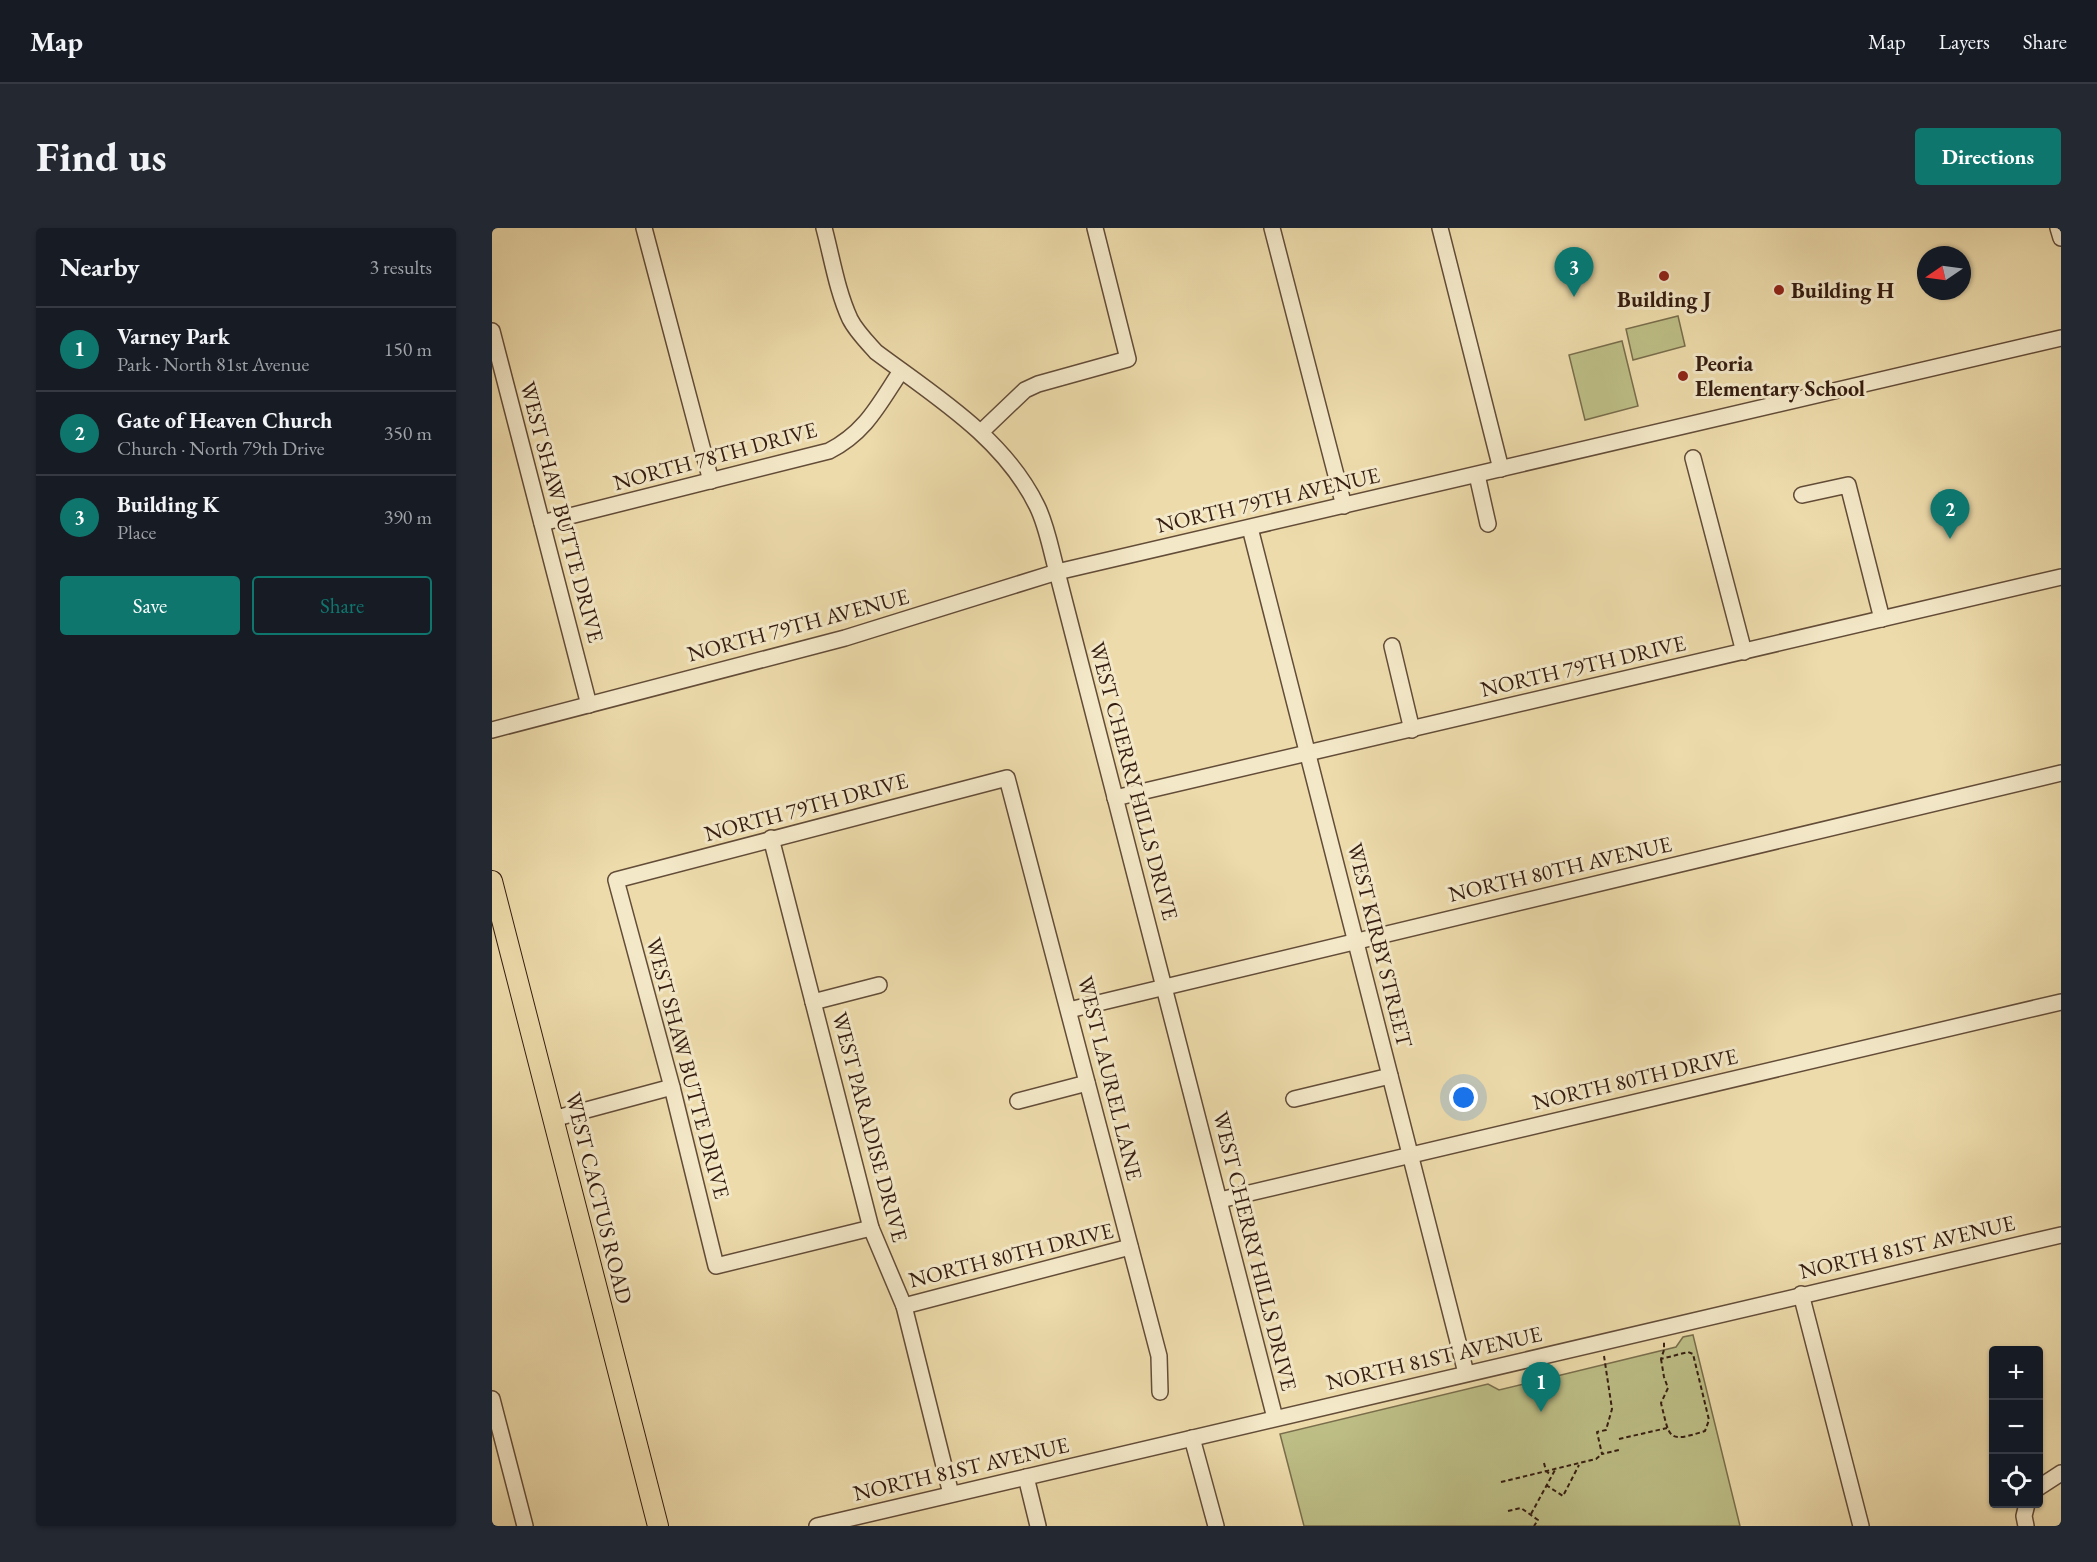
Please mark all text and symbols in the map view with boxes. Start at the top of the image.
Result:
text: Map [30,23,83,59]
text: Map [1868,28,1906,55]
text: Layers [1939,28,1990,55]
text: Share [2023,28,2067,55]
button: Directions [1915,128,2061,185]
text: Find us [36,129,167,184]
north arrow [1917,246,1971,300]
pin: 3 [1554,248,1594,297]
text: Nearby [60,250,140,284]
text: 3 results [369,254,432,280]
marker: Building J [1657,269,1671,283]
place label: Building H [1791,276,1895,305]
marker: Building H [1772,283,1786,297]
place label: Building J [1617,285,1711,314]
text: Varney Park [117,322,230,351]
text: 1 [74,336,85,362]
text: 150 m [384,336,432,362]
place label: Peoria Elementary School [1695,349,1865,403]
text: Park · North 81st Avenue [117,351,309,377]
marker: Peoria Elementary School [1676,369,1690,383]
street label: WEST SHAW BUTTE DRIVE [513,378,611,646]
text: Gate of Heaven Church [117,406,332,435]
street label: NORTH 78TH DRIVE [610,415,820,497]
text: 2 [74,420,85,446]
text: 350 m [384,420,432,446]
text: Church · North 79th Drive [117,435,325,461]
street label: NORTH 79TH AVENUE [1154,460,1382,540]
text: Building K [117,490,219,519]
pin: 2 [1930,490,1970,539]
text: 3 [74,504,85,530]
text: 390 m [384,504,432,530]
text: Place [117,519,156,545]
button: Save [60,576,240,635]
button: Share [252,576,432,635]
street label: NORTH 79TH AVENUE [684,581,912,669]
street label: NORTH 79TH DRIVE [1478,628,1688,704]
street label: WEST CHERRY HILLS DRIVE [1083,639,1185,923]
street label: NORTH 79TH DRIVE [701,766,911,848]
street label: NORTH 80TH AVENUE [1446,829,1674,909]
street label: WEST KIRBY STREET [1341,840,1420,1051]
street label: WEST SHAW BUTTE DRIVE [639,934,737,1202]
street label: WEST LAUREL LANE [1071,973,1149,1183]
street label: WEST PARADISE DRIVE [825,1009,915,1245]
street label: NORTH 80TH DRIVE [1530,1041,1740,1117]
your location [1449,1083,1478,1112]
street label: WEST CACTUS ROAD [559,1089,639,1307]
street label: WEST CHERRY HILLS DRIVE [1206,1108,1304,1394]
street label: NORTH 81ST AVENUE [1796,1208,2018,1286]
street label: NORTH 80TH DRIVE [906,1216,1116,1294]
street label: NORTH 81ST AVENUE [1324,1320,1544,1396]
map controls [1989,1346,2043,1508]
button: + [1989,1346,2043,1400]
pin: 1 [1522,1362,1560,1412]
button: − [1989,1400,2043,1454]
street label: NORTH 81ST AVENUE [850,1430,1072,1508]
button: locate [1989,1454,2043,1508]

